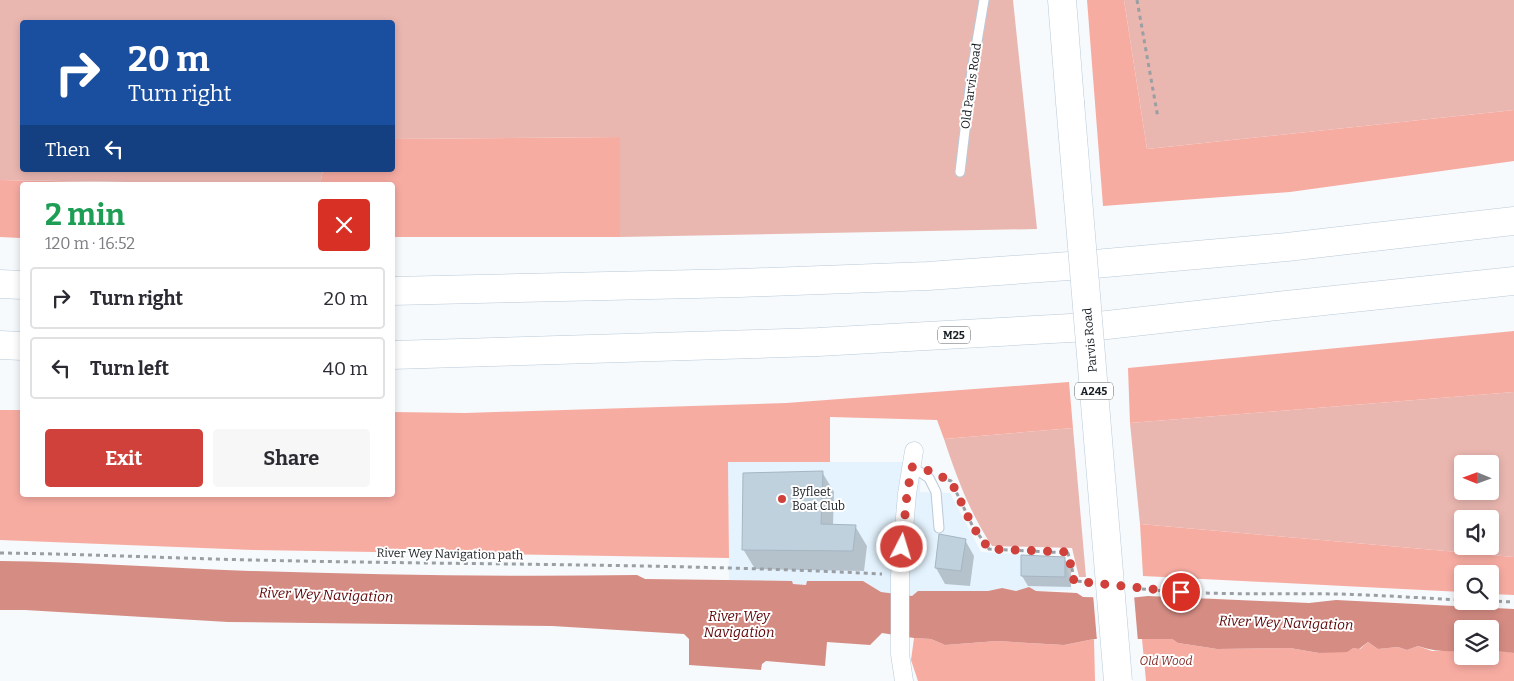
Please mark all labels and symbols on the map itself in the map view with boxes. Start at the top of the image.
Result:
street label: Old Parvis Road [958,42,984,130]
street label: Parvis Road [1080,307,1100,373]
road number: M25 [938,326,970,344]
road number: A245 [1075,382,1113,400]
north arrow [1454,455,1499,500]
place label: Byfleet Boat Club [792,485,845,513]
marker: Byfleet Boat Club [776,493,788,505]
position arrow [875,520,927,572]
street label: River Wey Navigation path [377,546,524,562]
pin [1160,571,1202,613]
water label: River Wey Navigation [258,584,394,606]
water label: River Wey Navigation [704,608,774,641]
water label: River Wey Navigation [1218,612,1354,634]
park label: Old Wood [1139,654,1193,668]

